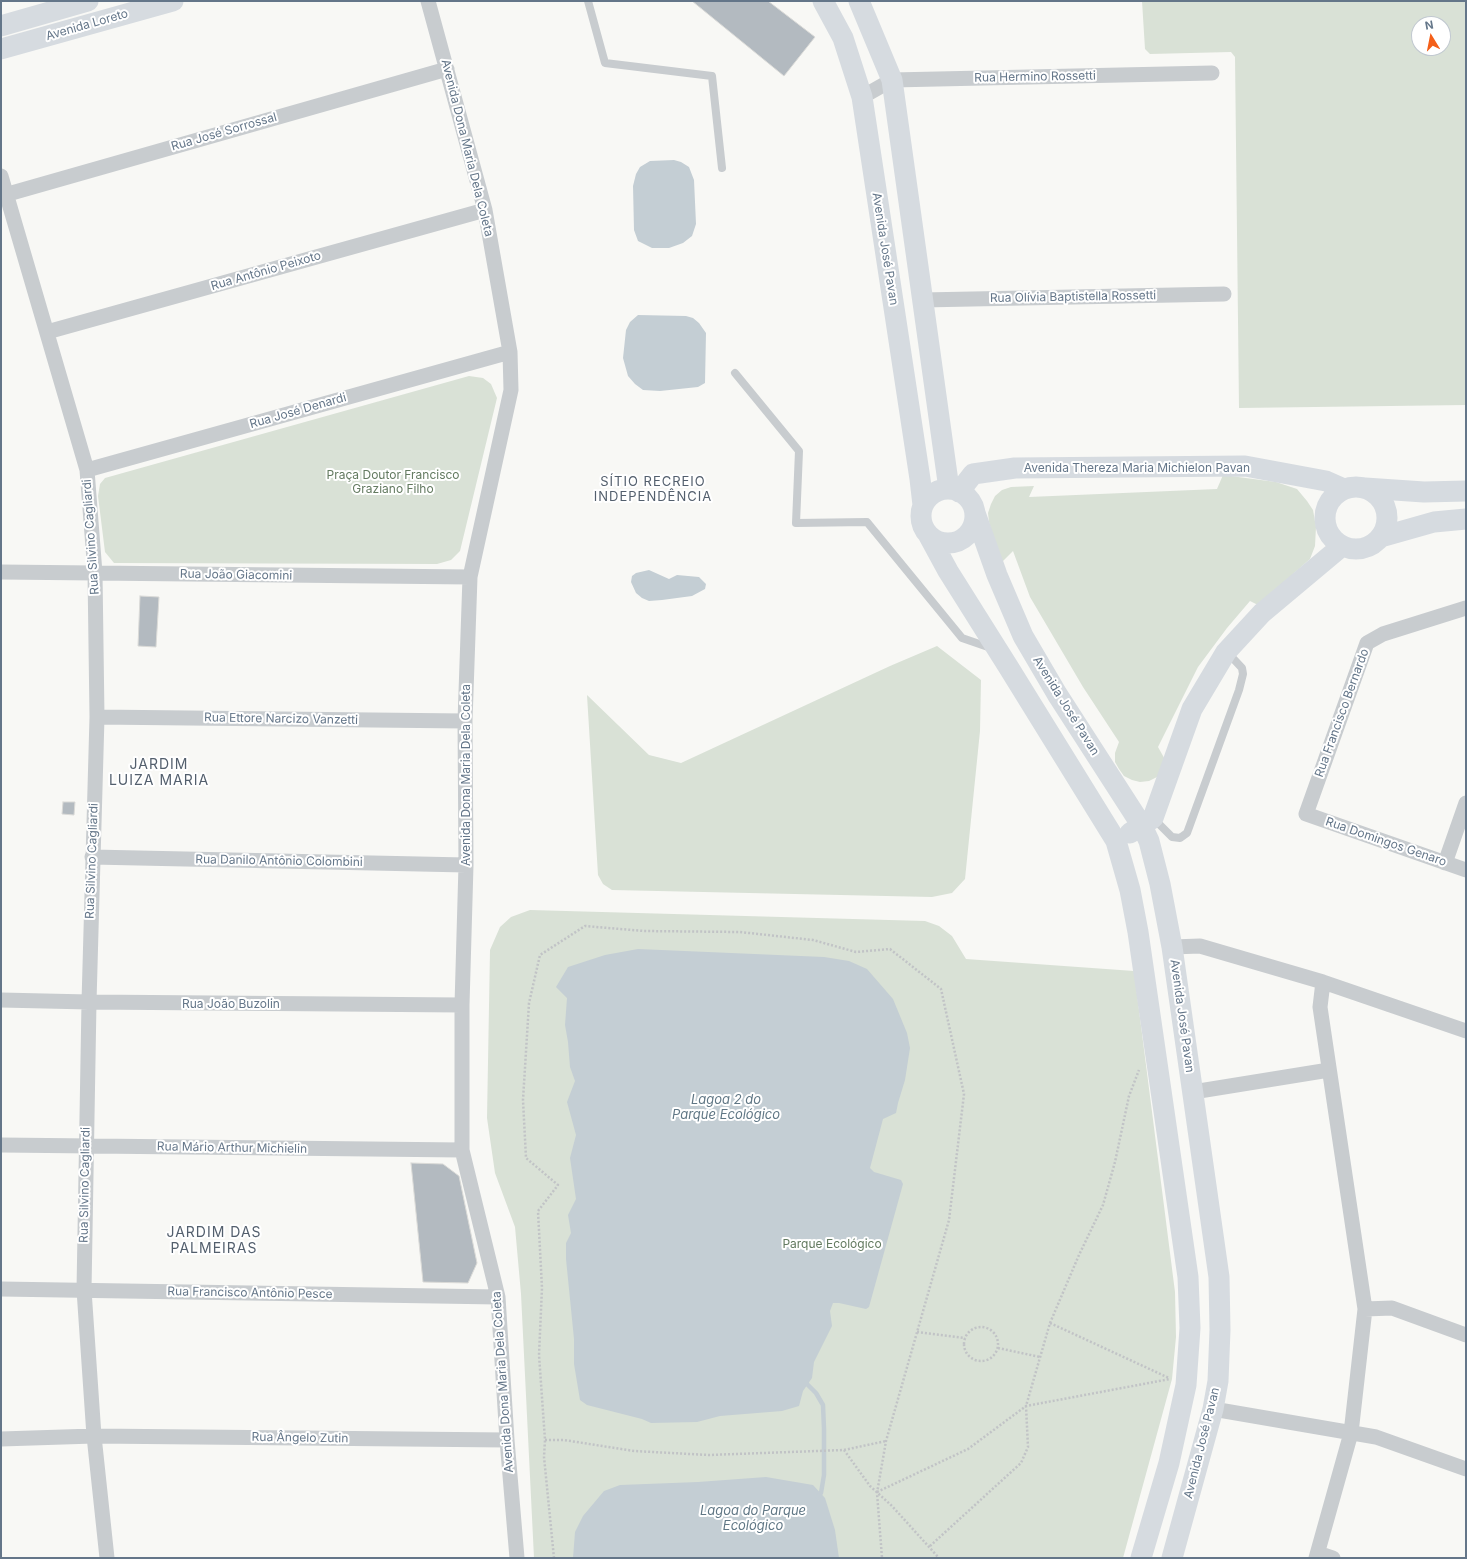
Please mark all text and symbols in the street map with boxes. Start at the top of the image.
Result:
street label: Avenida Loreto [44,6,130,44]
north arrow [1411,16,1451,56]
text: N [1424,18,1434,33]
street label: Avenida Dona Maria Dela Coleta [438,58,496,238]
street label: Rua Hermino Rossetti [974,69,1096,85]
street label: Rua José Sorrossal [170,110,278,154]
street label: Avenida José Pavan [869,192,901,306]
street label: Rua Antônio Peixoto [209,248,323,294]
street label: Rua Olívia Baptistella Rossetti [990,288,1156,306]
street label: Rua José Denardi [248,390,348,432]
street label: Avenida Thereza Maria Michielon Pavan [1024,461,1250,475]
park label: Praça Doutor Francisco Graziano Filho [326,468,460,496]
district label: SÍTIO RECREIO INDEPENDÊNCIA [594,474,712,505]
street label: Rua Silvino Cagliardi [80,479,102,595]
street label: Rua João Giacomini [180,567,292,583]
street label: Rua Francisco Bernardo [1312,647,1372,779]
street label: Avenida José Pavan [1030,654,1102,758]
street label: Avenida Dona Maria Dela Coleta [459,684,473,866]
street label: Rua Ettore Narcizo Vanzetti [204,710,358,728]
district label: JARDIM LUIZA MARIA [109,757,209,790]
street label: Rua Silvino Cagliardi [83,803,101,919]
street label: Rua Domingos Genaro [1324,815,1448,869]
street label: Rua Danilo Antônio Colombini [195,852,363,870]
street label: Avenida José Pavan [1167,959,1197,1073]
street label: Rua João Buzolin [182,997,280,1011]
water label: Lagoa 2 do Parque Ecológico [672,1092,780,1123]
street label: Rua Silvino Cagliardi [77,1127,93,1243]
street label: Rua Mário Arthur Michielin [157,1139,307,1157]
district label: JARDIM DAS PALMEIRAS [166,1225,262,1258]
park label: Parque Ecológico [782,1237,882,1251]
street label: Rua Francisco Antônio Pesce [167,1284,333,1302]
street label: Avenida Dona Maria Dela Coleta [489,1291,517,1473]
street label: Avenida José Pavan [1181,1386,1223,1500]
street label: Rua Ângelo Zutin [252,1430,348,1446]
water label: Lagoa do Parque Ecológico [700,1503,806,1534]

